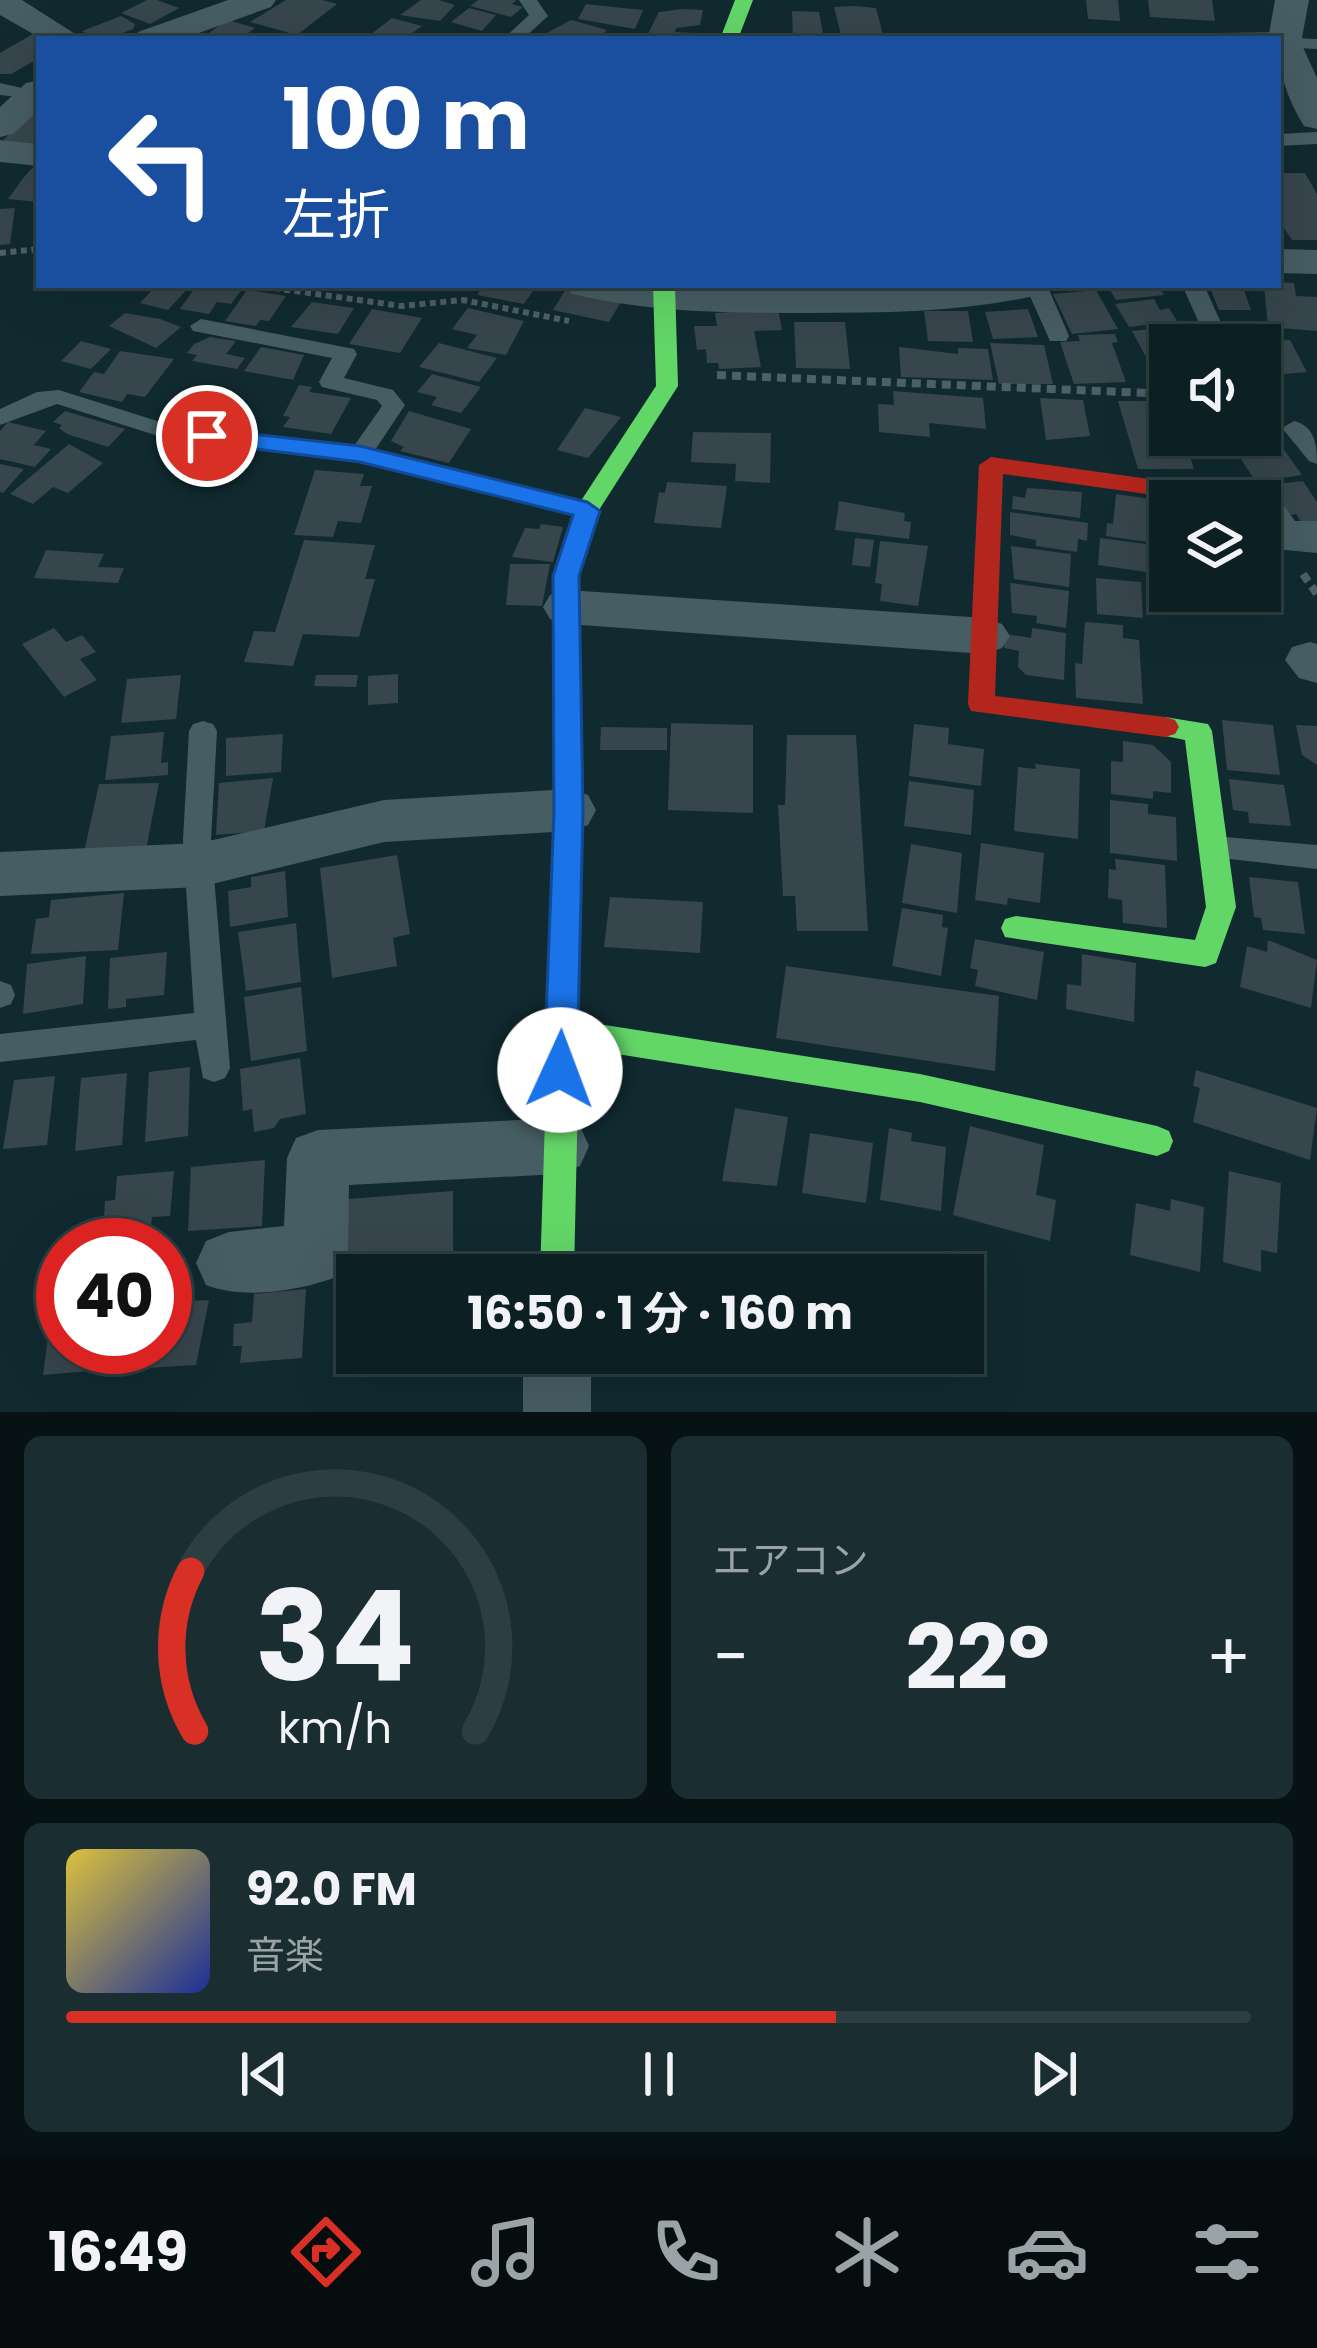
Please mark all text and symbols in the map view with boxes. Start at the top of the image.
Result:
text: 100 m [282,61,530,178]
icon: left [84,84,240,240]
text: 左折 [282,177,390,253]
map controls [1149,324,1281,612]
button: sound [1149,324,1281,456]
pin [156,385,258,487]
icon: arrive [174,403,240,469]
button: layers [1149,480,1281,612]
position arrow [497,1007,623,1133]
speed limit sign: 40 [36,1218,192,1374]
text: 16:50 · 1 分 · 160 m [467,1282,853,1345]
text: エアコン [713,1533,869,1588]
text: 34 [255,1549,415,1724]
text: 22° [905,1594,1050,1721]
text: − [713,1611,749,1703]
text: + [1206,1611,1251,1703]
text: km/h [278,1697,392,1757]
text: 92.0 FM [246,1858,417,1921]
text: 音楽 [246,1928,324,1983]
icon: previous [231,2041,297,2107]
icon: pause [626,2041,692,2107]
icon: next [1021,2041,1087,2107]
icon: directions [284,2210,368,2294]
icon: music [464,2210,548,2294]
icon: phone [644,2210,728,2294]
icon: climate [825,2210,909,2294]
icon: car [1005,2210,1089,2294]
icon: filters [1185,2210,1269,2294]
text: 16:49 [48,2214,188,2290]

